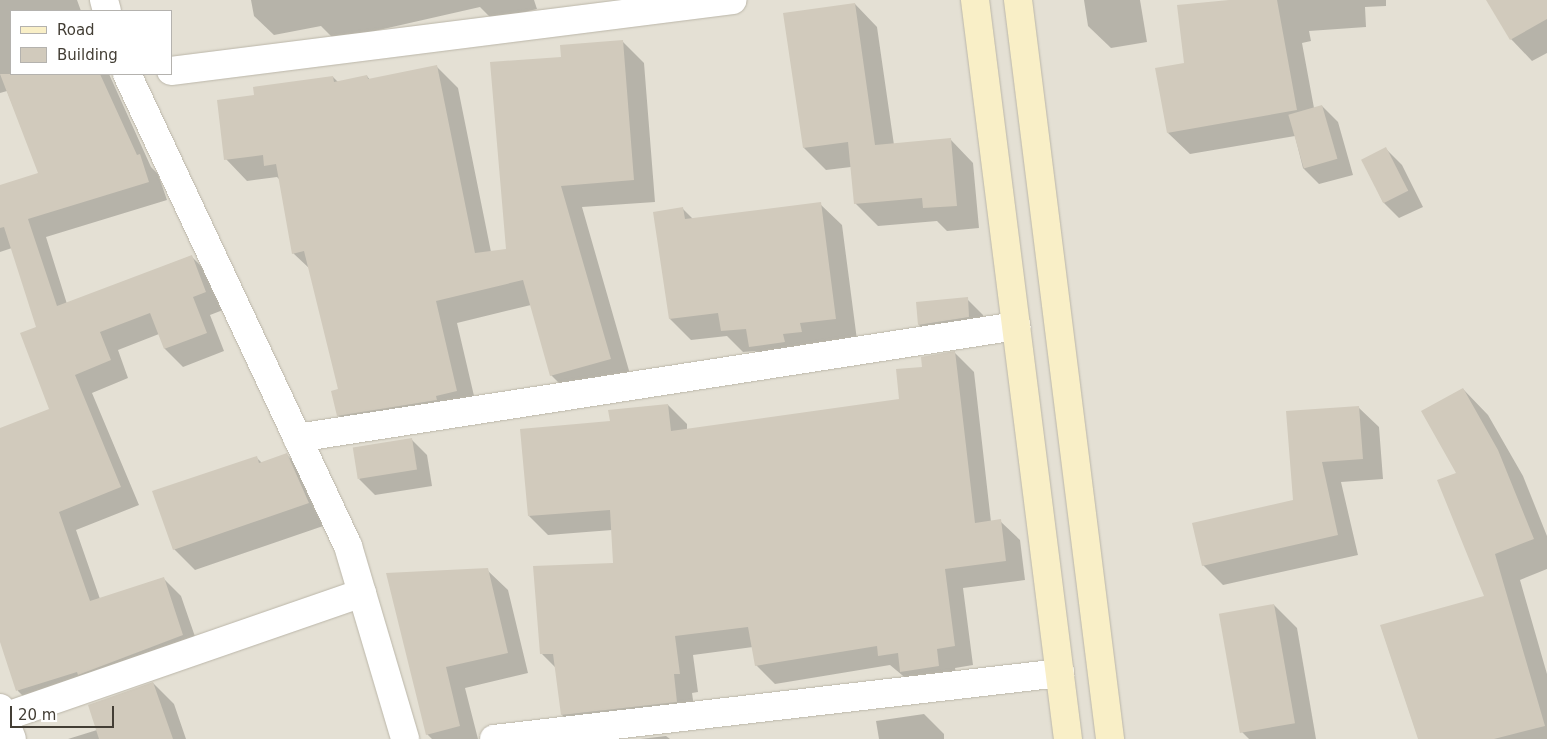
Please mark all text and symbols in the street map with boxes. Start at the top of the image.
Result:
legend [10,10,172,75]
text: Road [57,21,95,39]
text: Building [57,46,118,64]
scale bar [12,696,116,728]
text: 20 m [18,706,56,724]

